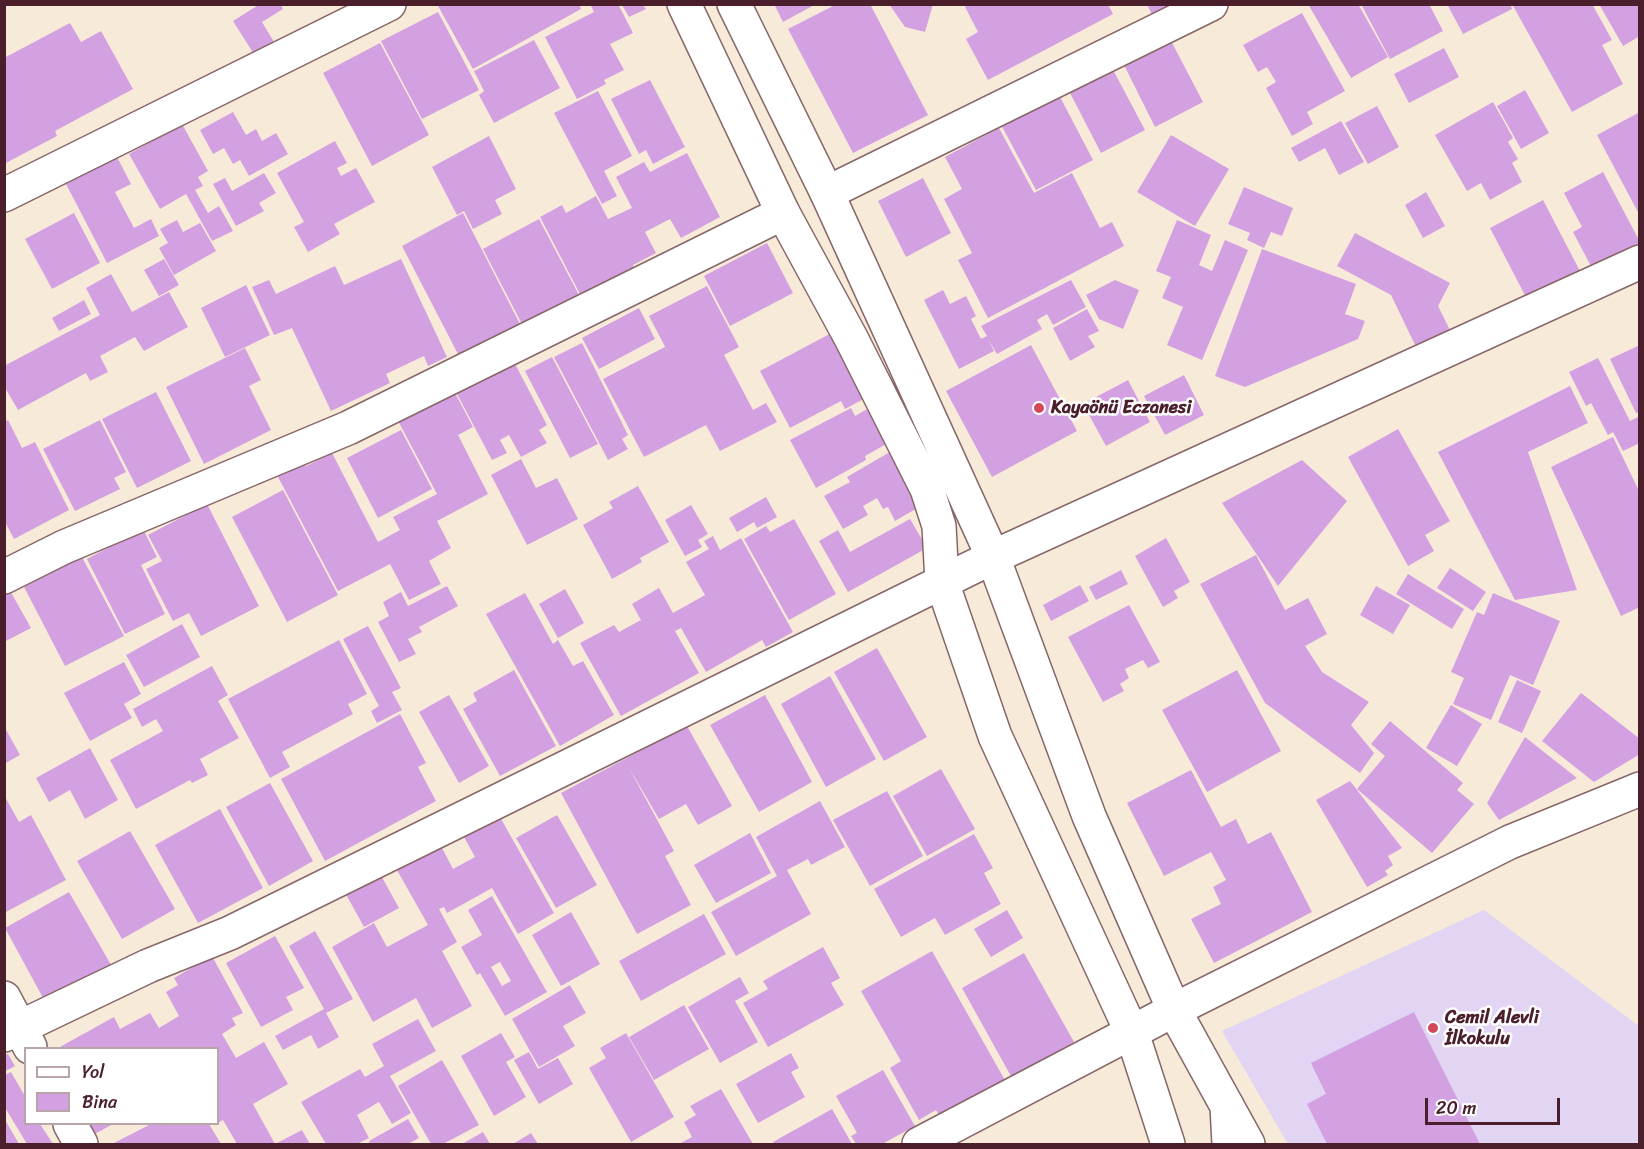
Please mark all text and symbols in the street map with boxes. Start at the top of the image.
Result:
place label: Kayaönü Eczanesi [1051,397,1191,419]
marker: Kayaönü Eczanesi [1032,401,1046,415]
place label: Cemil Alevli İlkokulu [1445,1007,1539,1050]
marker: Cemil Alevli İlkokulu [1426,1021,1440,1035]
legend [24,1047,219,1125]
text: Yol [82,1056,104,1088]
text: Bina [82,1086,117,1118]
scale bar [1428,1086,1563,1124]
text: 20 m [1436,1092,1476,1124]

